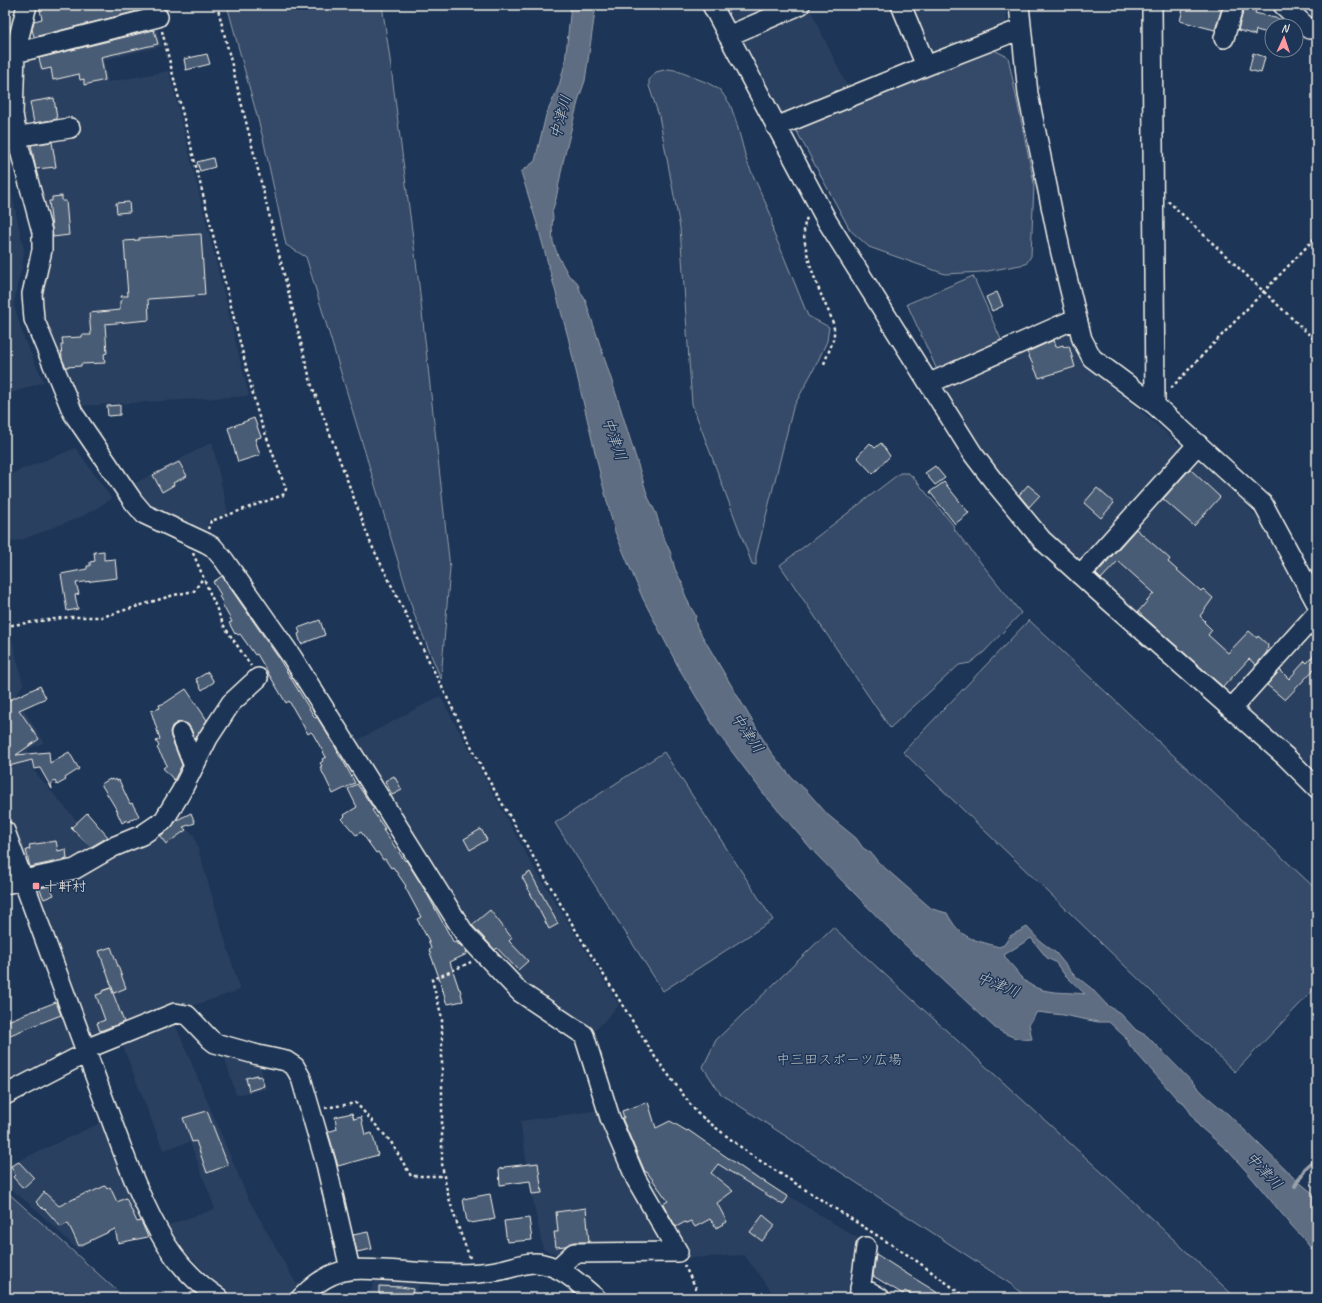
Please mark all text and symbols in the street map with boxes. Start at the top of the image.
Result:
north arrow [1264,18,1304,58]
text: N [1281,21,1290,35]
water label: 中津川 [546,93,576,141]
water label: 中津川 [598,415,630,463]
water label: 中津川 [727,709,767,757]
place label: 十軒村 [44,878,86,895]
marker: 十軒村 [31,881,41,891]
water label: 中津川 [974,968,1022,1002]
park label: 中三田スポーツ広場 [776,1051,902,1068]
water label: 中津川 [1242,1148,1286,1194]

